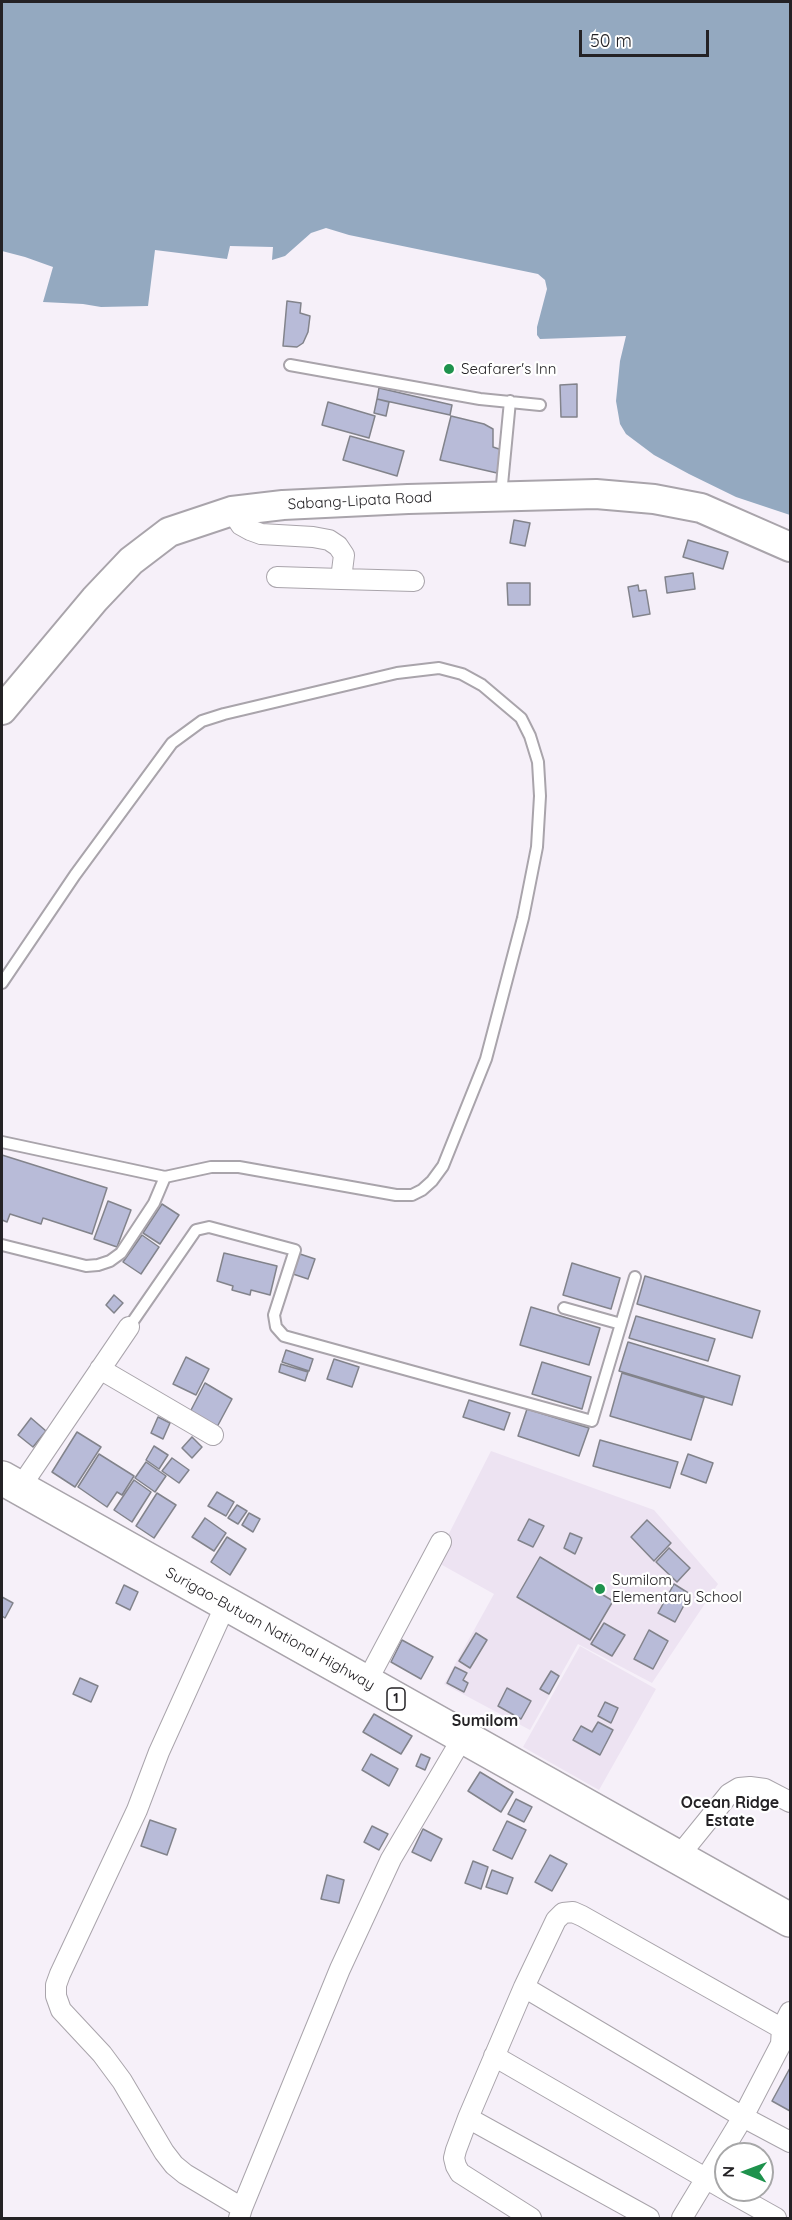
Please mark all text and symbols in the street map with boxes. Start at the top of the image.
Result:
scale bar [582,18,712,56]
text: 50 m [590,29,632,52]
place label: Seafarer's Inn [461,360,556,378]
marker: Seafarer's Inn [442,362,456,376]
street label: Sabang-Lipata Road [287,488,433,514]
street label: Surigao-Butuan National Highway [162,1564,378,1694]
place label: Sumilom Elementary School [612,1571,742,1606]
marker: Sumilom Elementary School [593,1582,607,1596]
road number: 1 [387,1688,405,1710]
district label: Sumilom [452,1711,518,1731]
district label: Ocean Ridge Estate [681,1793,779,1831]
north arrow [714,2142,774,2202]
text: N [718,2166,738,2178]

